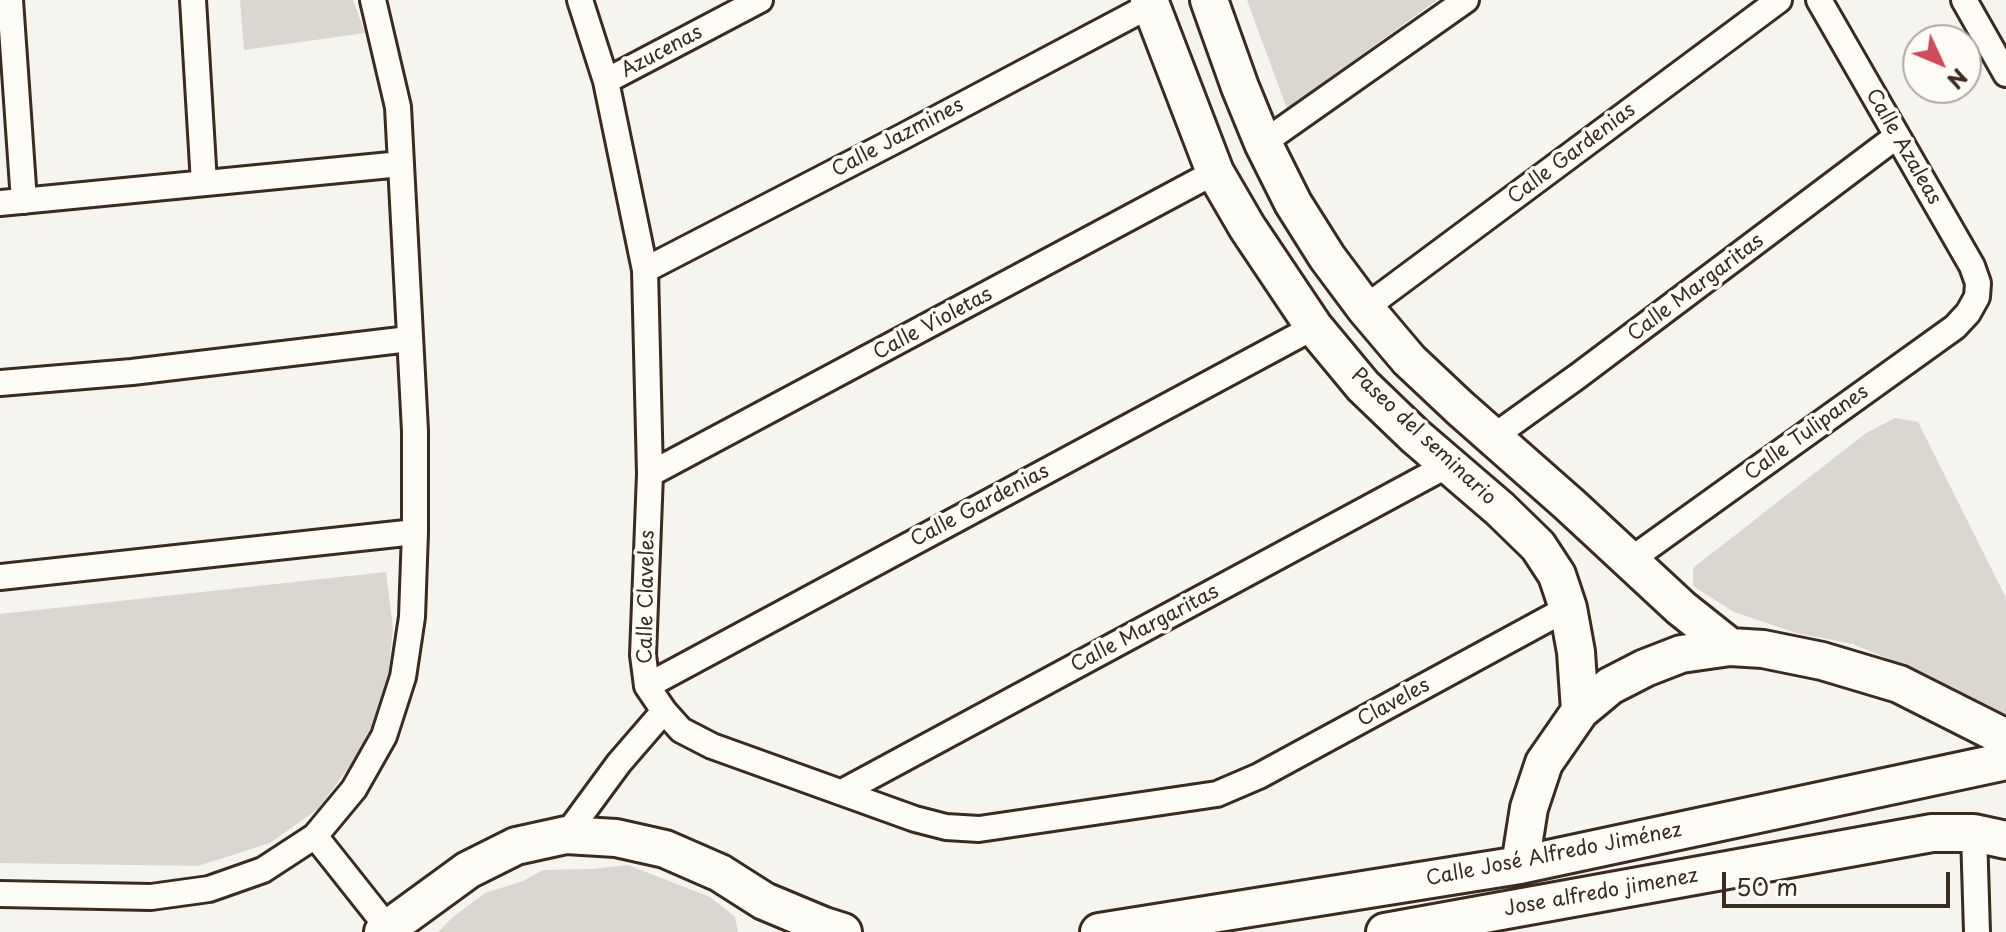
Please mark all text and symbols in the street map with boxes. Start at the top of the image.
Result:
street label: Azucenas [617,21,707,83]
north arrow [1902,24,1982,104]
text: N [1940,62,1976,97]
street label: Calle Azaleas [1860,85,1946,209]
street label: Calle Jazmines [828,93,968,183]
street label: Calle Gardenias [1504,98,1640,210]
street label: Calle Margaritas [1623,229,1769,347]
street label: Calle Violetas [869,283,997,365]
street label: Paseo del seminario [1345,364,1501,510]
street label: Calle Tulipanes [1741,380,1873,486]
street label: Calle Gardenias [907,459,1053,553]
street label: Calle Claveles [634,530,660,664]
street label: Calle Margaritas [1067,580,1223,678]
street label: Claveles [1354,673,1434,733]
street label: Calle José Alfredo Jiménez [1424,818,1684,892]
scale bar [1726,856,1954,906]
street label: Jose alfredo jimenez [1502,864,1700,922]
text: 50 m [1736,868,1798,904]

